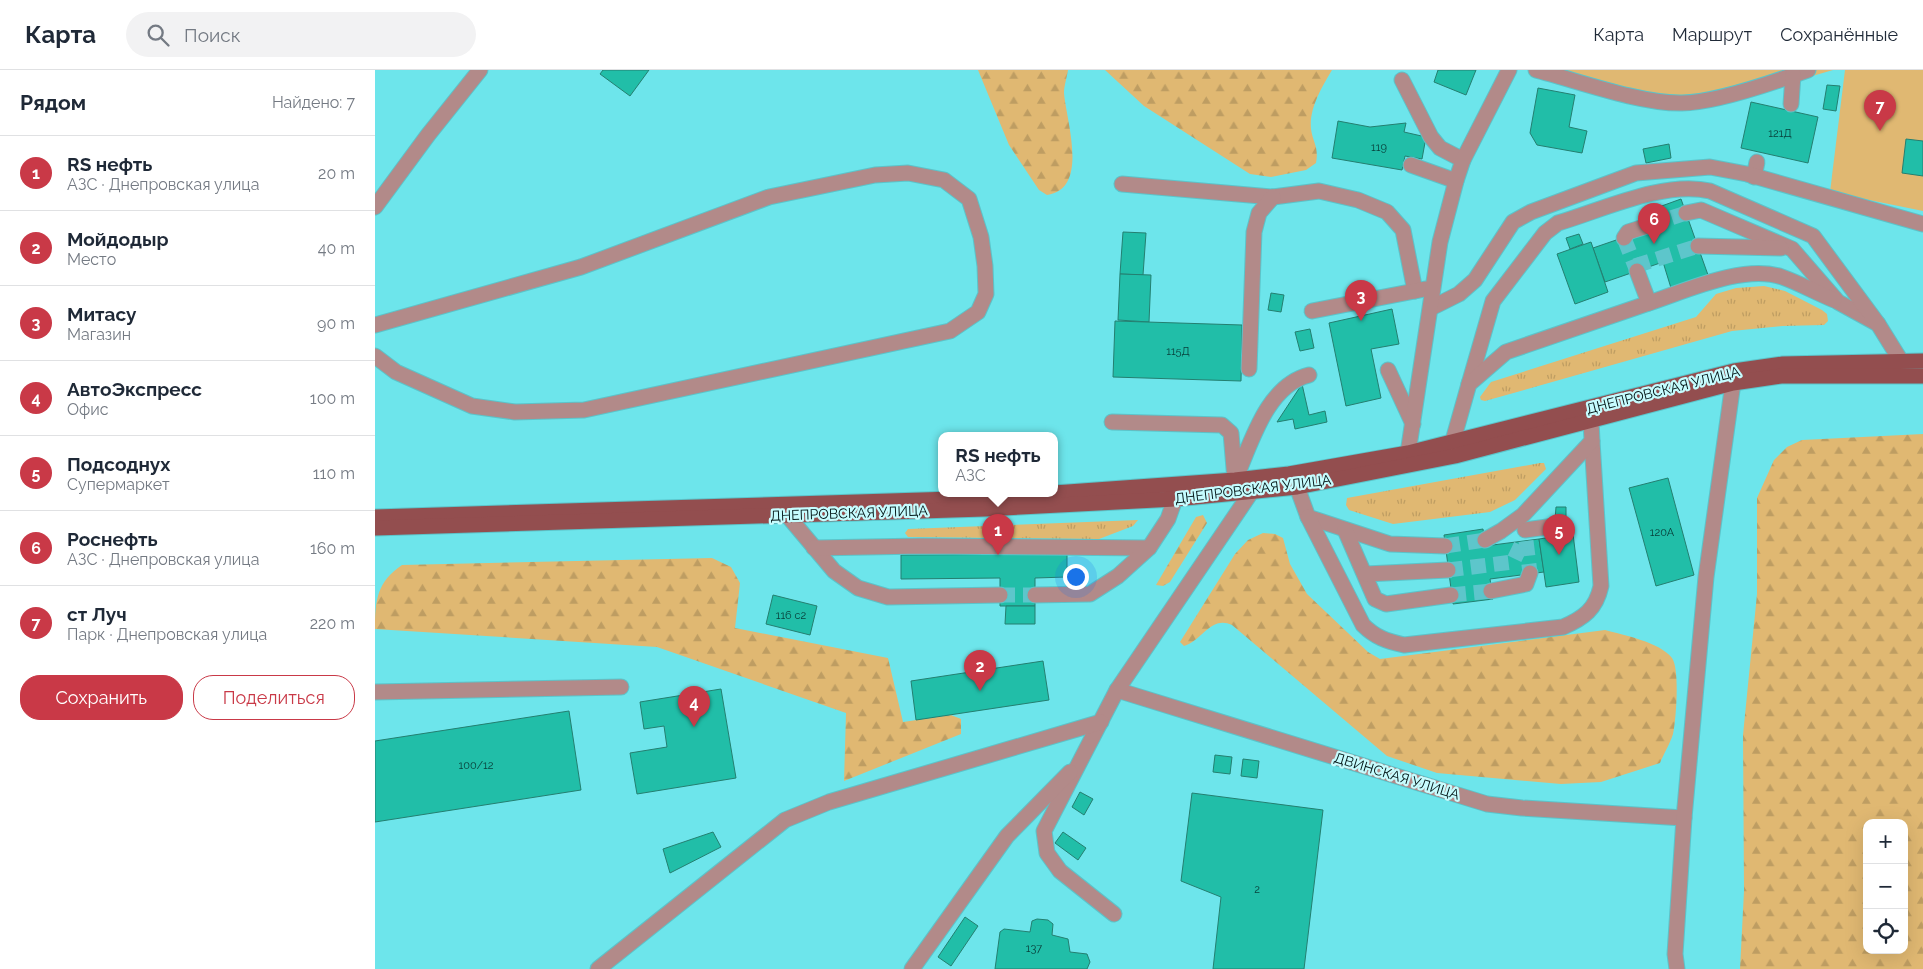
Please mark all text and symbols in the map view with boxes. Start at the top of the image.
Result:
search box [126,12,476,57]
text: Карта [25,20,96,49]
icon: search [144,21,172,49]
text: Поиск [184,24,241,46]
text: Карта [1593,24,1644,45]
text: Маршрут [1672,24,1752,45]
text: Сохранённые [1780,24,1898,45]
text: Рядом [20,90,86,115]
pin: 7 [1864,90,1896,131]
text: Найдено: 7 [272,93,355,112]
house number: 121Д [1768,127,1792,140]
house number: 119 [1371,141,1387,154]
text: RS нефть [67,153,152,175]
text: 1 [32,164,40,183]
text: 20 m [318,164,355,183]
text: АЗС · Днепровская улица [67,175,259,194]
pin: 6 [1638,203,1670,244]
text: Мойдодыр [67,228,168,250]
text: 2 [31,239,41,258]
text: 40 m [318,239,355,258]
text: Место [67,250,116,269]
pin: 3 [1345,280,1377,321]
text: Митасу [67,303,136,325]
text: 3 [32,314,40,333]
text: 90 m [317,314,355,333]
text: Магазин [67,325,131,344]
house number: 115Д [1166,345,1190,358]
street label: ДНЕПРОВСКАЯ УЛИЦА [1585,363,1742,417]
text: АвтоЭкспресс [67,378,202,400]
text: 4 [31,389,41,408]
text: 100 m [310,389,355,408]
text: Офис [67,400,108,419]
popup [938,432,1058,497]
text: RS нефть [955,444,1041,466]
text: Подсоднух [67,453,170,475]
text: 5 [32,464,40,483]
text: 110 m [313,464,355,483]
text: АЗС [955,466,986,485]
street label: ДНЕПРОВСКАЯ УЛИЦА [1174,471,1333,507]
text: Супермаркет [67,475,170,494]
street label: ДНЕПРОВСКАЯ УЛИЦА [770,502,929,524]
pin: 1 [982,514,1014,555]
pin: 5 [1543,514,1575,555]
house number: 120А [1650,526,1675,539]
text: Роснефть [67,528,158,550]
text: 6 [31,539,41,558]
text: 160 m [310,539,355,558]
text: АЗС · Днепровская улица [67,550,259,569]
your location [1063,564,1089,590]
text: ст Луч [67,603,127,625]
house number: 116 с2 [776,609,807,622]
text: 7 [32,614,40,633]
text: 220 m [310,614,355,633]
text: Парк · Днепровская улица [67,625,267,644]
pin: 2 [964,650,996,691]
button: Сохранить [20,675,183,720]
button: Поделиться [193,675,355,720]
pin: 4 [678,686,710,727]
street label: ДВИНСКАЯ УЛИЦА [1332,749,1462,803]
house number: 100/12 [459,759,494,772]
map controls [1863,819,1908,954]
button: + [1863,819,1908,864]
button: − [1863,864,1908,909]
house number: 2 [1254,883,1260,896]
button: locate [1863,909,1908,954]
house number: 137 [1026,942,1042,955]

